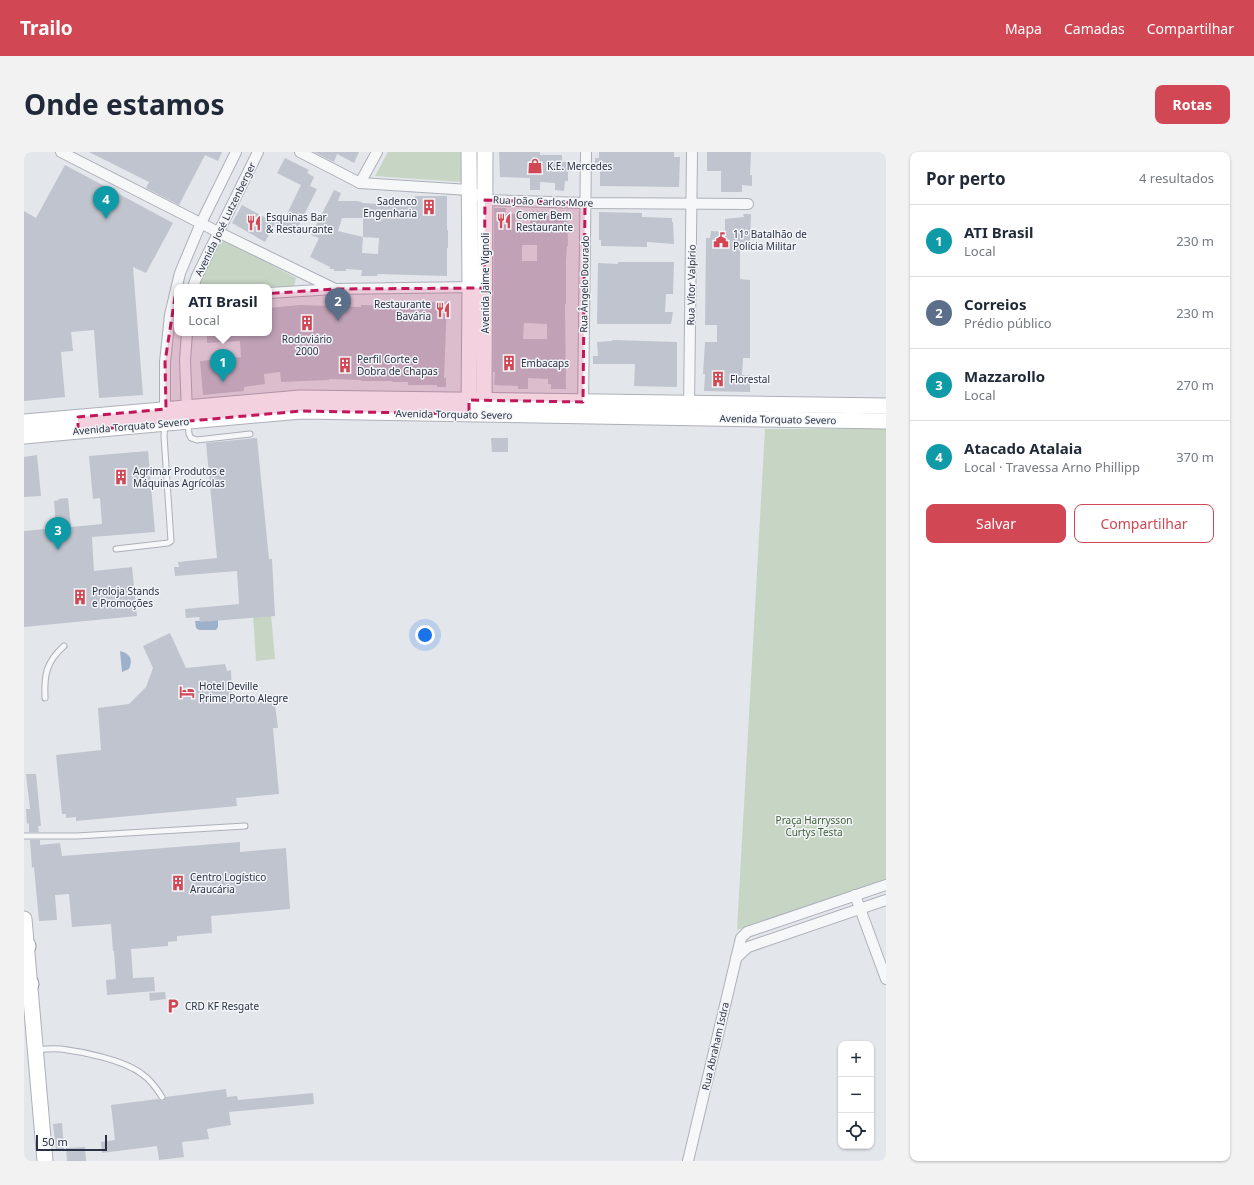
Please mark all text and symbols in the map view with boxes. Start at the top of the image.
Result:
text: Trailo [20,15,73,41]
text: Mapa [1005,19,1042,38]
text: Camadas [1064,19,1125,38]
text: Compartilhar [1147,19,1234,38]
text: Onde estamos [24,85,225,123]
button: Rotas [1155,85,1230,124]
shop icon: K.E. Mercedes [526,157,544,175]
place label: K.E. Mercedes [547,159,613,173]
street label: Avenida José Lutzenberger [191,160,259,278]
text: Por perto [926,167,1006,190]
text: 4 resultados [1139,169,1214,187]
pin: 4 [93,186,119,219]
street label: Rua João Carlos More [493,192,594,210]
place label: Sadenco Engenharia [363,194,417,220]
building icon: Sadenco Engenharia [420,198,438,216]
place label: Comer Bem Restaurante [516,208,573,234]
place label: Esquinas Bar & Restaurante [266,210,333,236]
restaurant icon: Comer Bem Restaurante [495,212,513,230]
restaurant icon: Esquinas Bar & Restaurante [245,214,263,232]
text: ATI Brasil [964,222,1034,242]
place label: 11º Batalhão de Polícia Militar [733,227,807,253]
public building icon: 11º Batalhão de Polícia Militar [712,231,730,249]
text: 1 [935,232,943,250]
text: 230 m [1176,232,1214,250]
street label: Avenida Jaime Vignoli [478,233,492,333]
street label: Rua Ângelo Dourado [576,235,592,333]
text: Local [964,242,996,260]
street label: Rua Vítor Valpírio [683,244,699,326]
popup [174,284,272,336]
pin: 2 [325,288,351,321]
text: ATI Brasil [188,291,258,311]
text: Correios [964,294,1026,314]
place label: Restaurante Bavária [374,297,431,323]
restaurant icon: Restaurante Bavária [434,301,452,319]
text: 2 [935,304,943,322]
text: 230 m [1176,304,1214,322]
text: Local [188,311,220,329]
building icon: Rodoviário 2000 [298,314,316,332]
text: Prédio público [964,314,1052,332]
place label: Rodoviário 2000 [282,332,332,358]
pin: 1 [210,349,236,382]
place label: Perfil Corte e Dobra de Chapas [357,352,438,378]
building icon: Embacaps [500,354,518,372]
building icon: Perfil Corte e Dobra de Chapas [336,356,354,374]
place label: Embacaps [521,356,569,370]
text: Mazzarollo [964,366,1045,386]
building icon: Florestal [709,370,727,388]
place label: Florestal [730,372,770,386]
text: 3 [935,376,943,394]
text: 270 m [1176,376,1214,394]
text: Local [964,386,996,404]
street label: Avenida Torquato Severo [395,406,513,422]
street label: Avenida Torquato Severo [719,411,837,427]
street label: Avenida Torquato Severo [72,414,190,438]
text: Atacado Atalaia [964,438,1082,458]
text: 4 [935,448,943,466]
text: 370 m [1176,448,1214,466]
text: Local · Travessa Arno Phillipp [964,458,1140,476]
place label: Agrimar Produtos e Máquinas Agrícolas [133,464,225,490]
building icon: Agrimar Produtos e Máquinas Agrícolas [112,468,130,486]
button: Salvar [926,504,1066,543]
button: Compartilhar [1074,504,1214,543]
pin: 3 [45,517,71,550]
place label: Proloja Stands e Promoções [92,584,159,610]
building icon: Proloja Stands e Promoções [71,588,89,606]
your location [415,625,435,645]
place label: Hotel Deville Prime Porto Alegre [199,679,289,705]
hotel icon: Hotel Deville Prime Porto Alegre [178,683,196,701]
park label: Praça Harrysson Curtys Testa [776,813,852,839]
place label: Centro Logístico Araucária [190,870,266,896]
building icon: Centro Logístico Araucária [169,874,187,892]
parking icon: CRD KF Resgate [164,997,182,1015]
place label: CRD KF Resgate [185,999,259,1013]
street label: Rua Abraham Isdra [698,1000,732,1092]
map controls [838,1041,874,1149]
button: + [838,1041,874,1077]
button: − [838,1077,874,1113]
button: locate [838,1113,874,1149]
scale bar [36,1133,107,1152]
text: 50 m [42,1134,68,1149]

